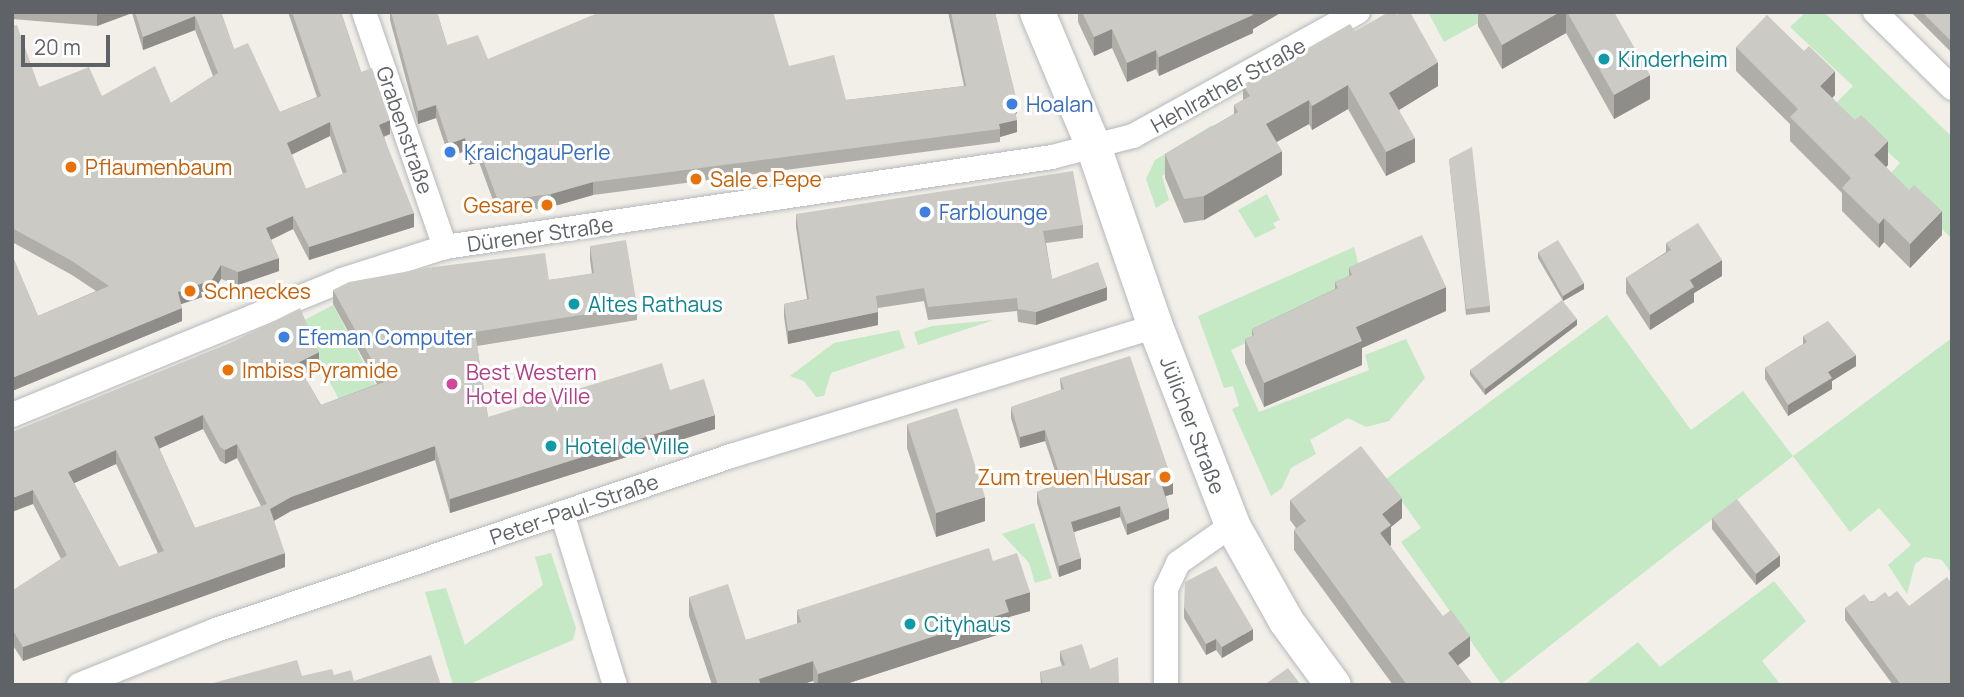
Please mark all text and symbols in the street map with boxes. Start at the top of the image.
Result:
scale bar [24,21,114,65]
street label: Hehlrather Straße [1146,32,1310,138]
text: 20 m [34,33,81,61]
place label: Kinderheim [1618,46,1728,72]
marker: Kinderheim [1596,51,1612,67]
street label: Grabenstraße [371,63,439,197]
place label: Hoalan [1026,91,1094,117]
marker: Hoalan [1004,96,1020,112]
place label: KraichgauPerle [464,139,610,165]
marker: KraichgauPerle [442,144,458,160]
place label: Pflaumenbaum [85,154,232,180]
marker: Pflaumenbaum [63,159,79,175]
place label: Sale e Pepe [710,166,822,192]
marker: Sale e Pepe [688,171,704,187]
place label: Gesare [464,192,533,218]
marker: Gesare [539,197,555,213]
place label: Farblounge [939,199,1048,225]
marker: Farblounge [917,204,933,220]
street label: Dürener Straße [465,211,615,257]
place label: Schneckes [204,278,311,304]
marker: Schneckes [182,283,198,299]
place label: Altes Rathaus [588,291,723,317]
marker: Altes Rathaus [566,296,582,312]
place label: Efeman Computer [298,324,473,350]
marker: Efeman Computer [276,329,292,345]
street label: Jülicher Straße [1155,353,1231,497]
place label: Imbiss Pyramide [242,357,398,383]
place label: Best Western Hotel de Ville [466,359,597,409]
marker: Imbiss Pyramide [220,362,236,378]
marker: Best Western Hotel de Ville [444,376,460,392]
place label: Hotel de Ville [565,433,689,459]
marker: Hotel de Ville [543,438,559,454]
place label: Zum treuen Husar [977,464,1151,490]
street label: Peter-Paul-Straße [486,468,662,550]
marker: Zum treuen Husar [1157,469,1173,485]
place label: Cityhaus [924,611,1011,637]
marker: Cityhaus [902,616,918,632]

